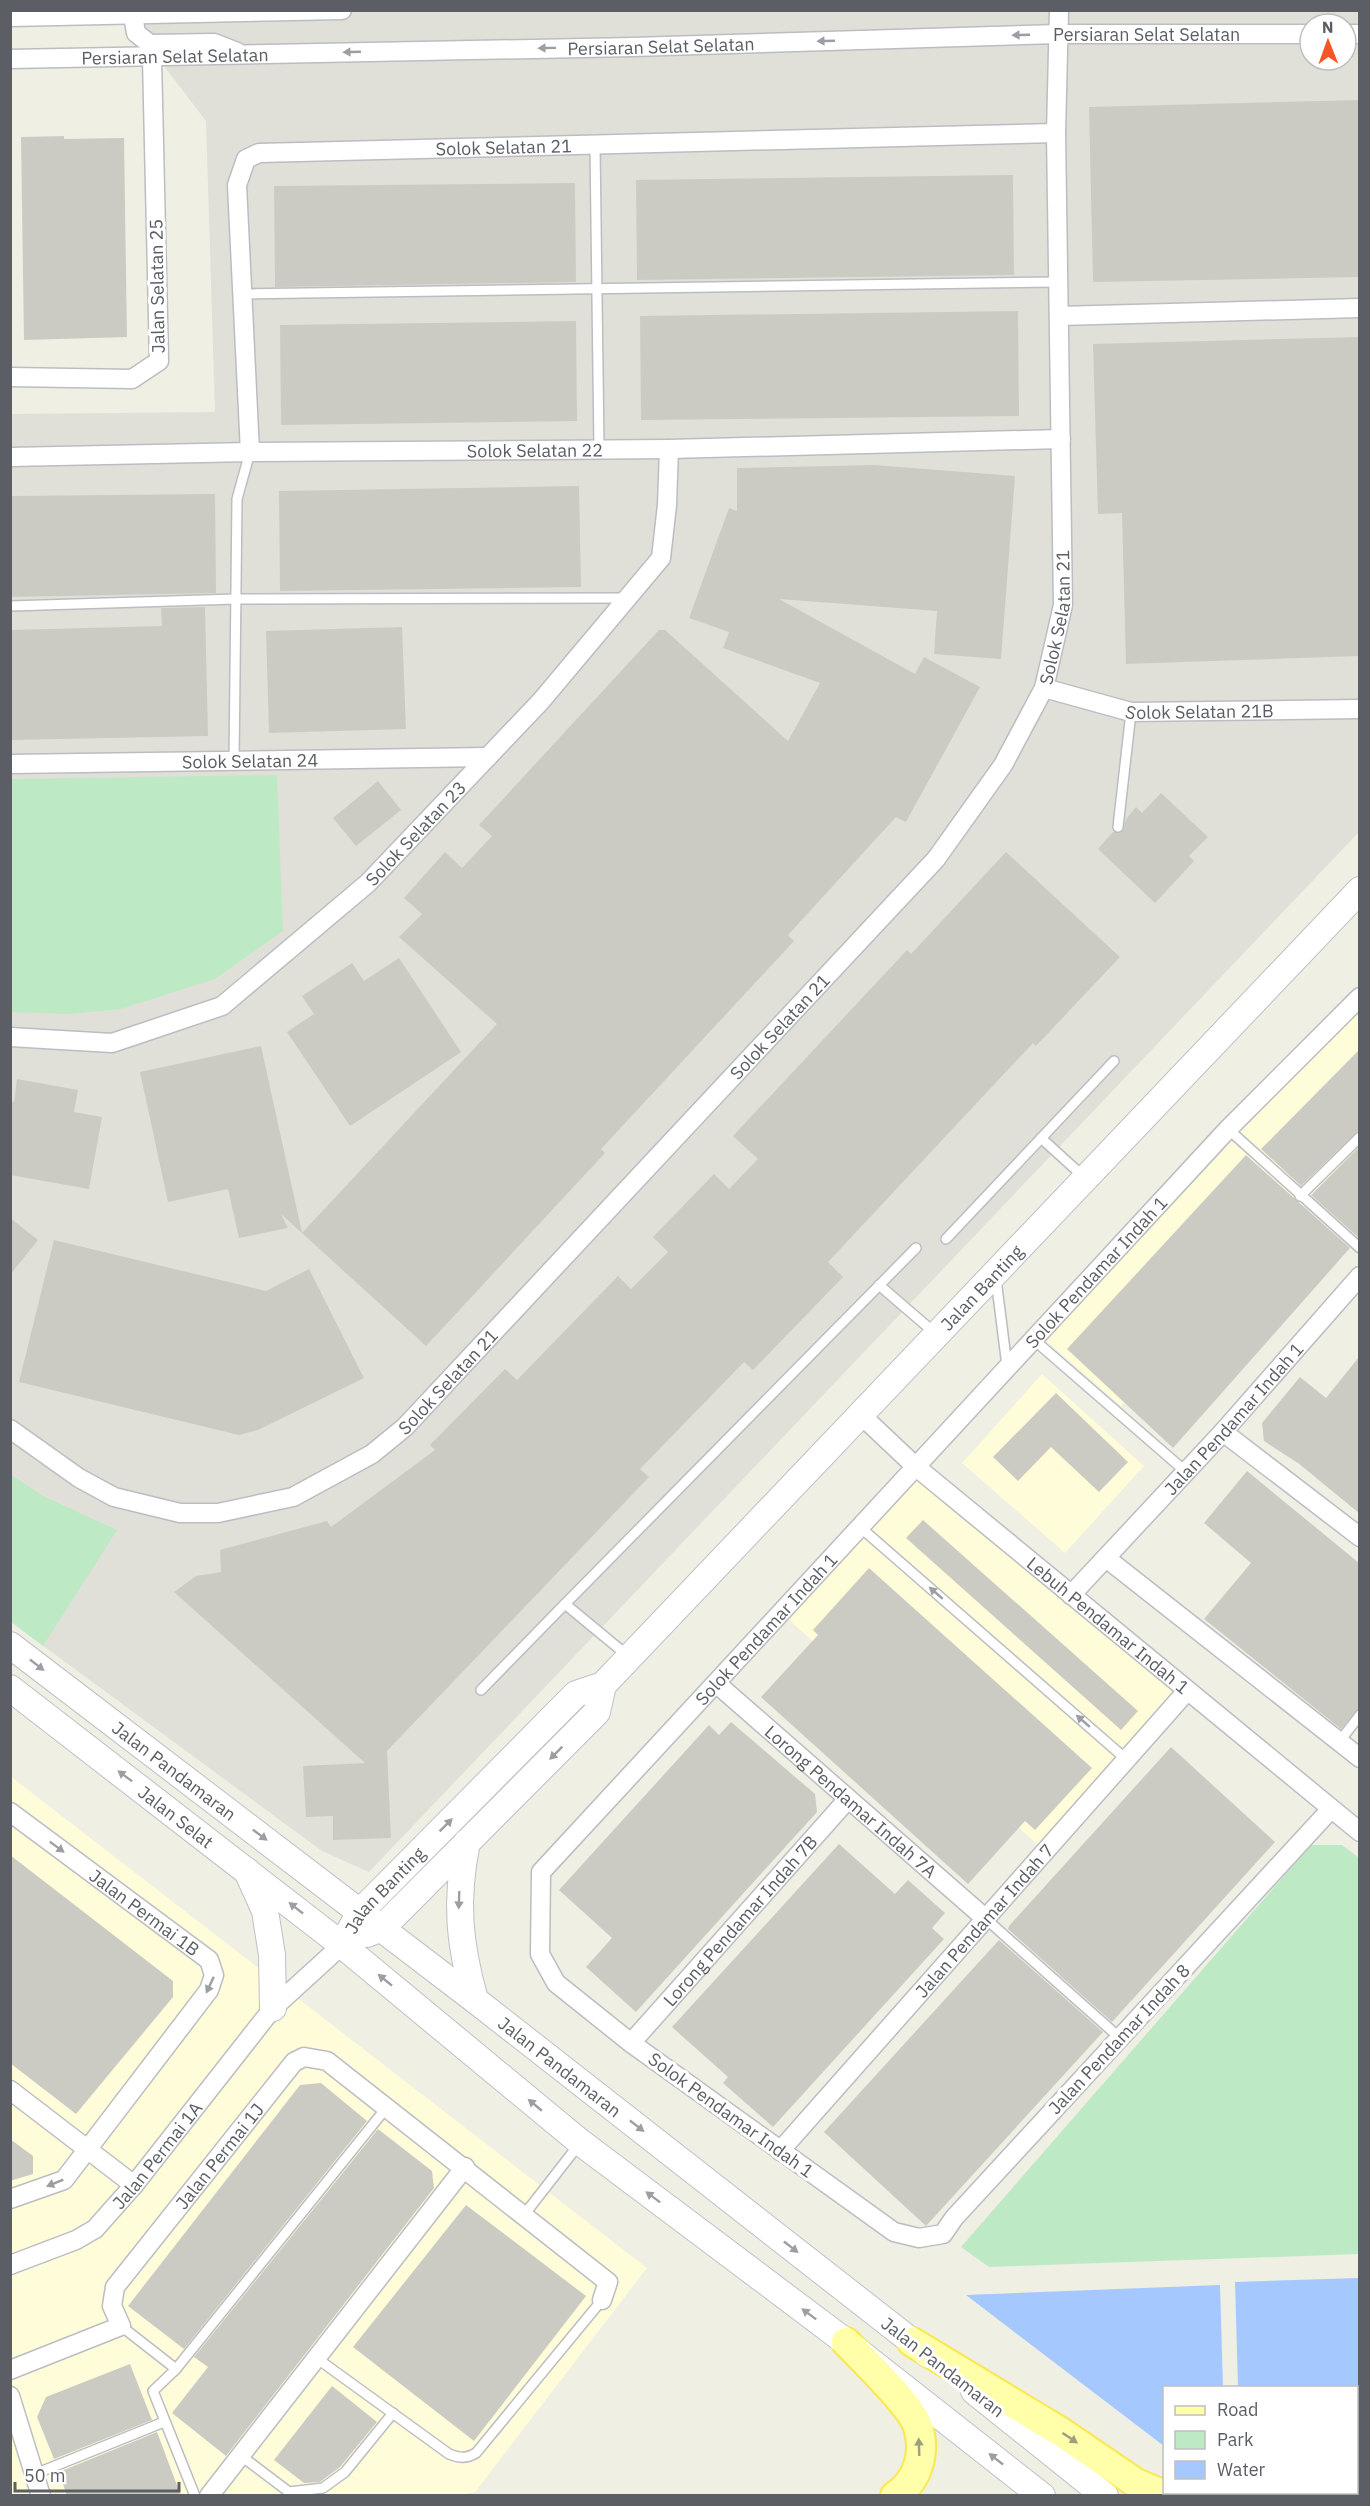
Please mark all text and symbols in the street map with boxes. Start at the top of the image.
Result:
north arrow [1298,12,1358,72]
text: N [1322,17,1334,37]
street label: Persiaran Selat Selatan [1053,23,1240,46]
one-way arrow [1011,30,1030,40]
street label: Persiaran Selat Selatan [567,32,755,60]
one-way arrow [816,36,835,46]
street label: Persiaran Selat Selatan [81,43,269,69]
one-way arrow [537,43,556,53]
one-way arrow [342,47,361,57]
street label: Solok Selatan 21 [435,134,572,160]
street label: Jalan Selatan 25 [144,218,170,354]
street label: Solok Selatan 22 [467,438,603,462]
street label: Solok Selatan 21 [1034,550,1075,687]
street label: Solok Selatan 21B [1123,699,1274,724]
street label: Solok Selatan 24 [182,748,318,773]
street label: Solok Selatan 23 [360,776,471,890]
street label: Solok Selatan 21 [725,969,834,1084]
street label: Solok Pendamar Indah 1 [1020,1191,1172,1353]
street label: Jalan Banting [935,1239,1028,1335]
street label: Solok Selatan 21 [393,1324,503,1440]
street label: Jalan Pendamar Indah 1 [1159,1337,1308,1500]
street label: Solok Pendamar Indah 1 [690,1548,842,1710]
street label: Lebuh Pendamar Indah 1 [1022,1551,1194,1699]
one-way arrow [929,1587,944,1600]
one-way arrow [29,1659,44,1671]
one-way arrow [1076,1715,1091,1728]
street label: Jalan Pandamaran [108,1716,241,1825]
street label: Lorong Pendamar Indah 7A [760,1720,942,1883]
one-way arrow [549,1746,563,1760]
one-way arrow [118,1771,133,1783]
street label: Jalan Selat [134,1780,218,1853]
one-way arrow [438,1819,452,1833]
one-way arrow [252,1829,268,1842]
street label: Lorong Pendamar Indah 7B [658,1830,822,2011]
street label: Jalan Pendamar Indah 7 [910,1839,1058,2002]
one-way arrow [50,1840,65,1852]
street label: Jalan Banting [339,1841,430,1937]
street label: Jalan Permai 1B [85,1864,204,1961]
one-way arrow [455,1891,464,1910]
one-way arrow [288,1902,304,1915]
street label: Jalan Pendamar Indah 8 [1043,1959,1195,2119]
one-way arrow [378,1975,393,1987]
one-way arrow [205,1976,215,1994]
street label: Jalan Pandamaran [494,2011,626,2122]
street label: Solok Pendamar Indah 1 [644,2047,818,2183]
street label: Jalan Permai 1A [107,2096,207,2214]
street label: Jalan Permai 1J [170,2098,268,2214]
one-way arrow [528,2099,543,2112]
one-way arrow [629,2120,645,2133]
one-way arrow [46,2178,64,2188]
one-way arrow [645,2191,660,2203]
one-way arrow [783,2240,798,2252]
one-way arrow [801,2308,816,2320]
street label: Jalan Pandamaran [877,2312,1009,2422]
legend [1163,2386,1358,2494]
text: Road [1217,2398,1258,2421]
text: Park [1217,2428,1254,2451]
one-way arrow [1061,2432,1077,2444]
one-way arrow [915,2437,924,2456]
one-way arrow [988,2453,1004,2466]
scale bar [15,2455,178,2493]
text: Water [1217,2458,1266,2481]
text: 50 m [24,2464,66,2487]

